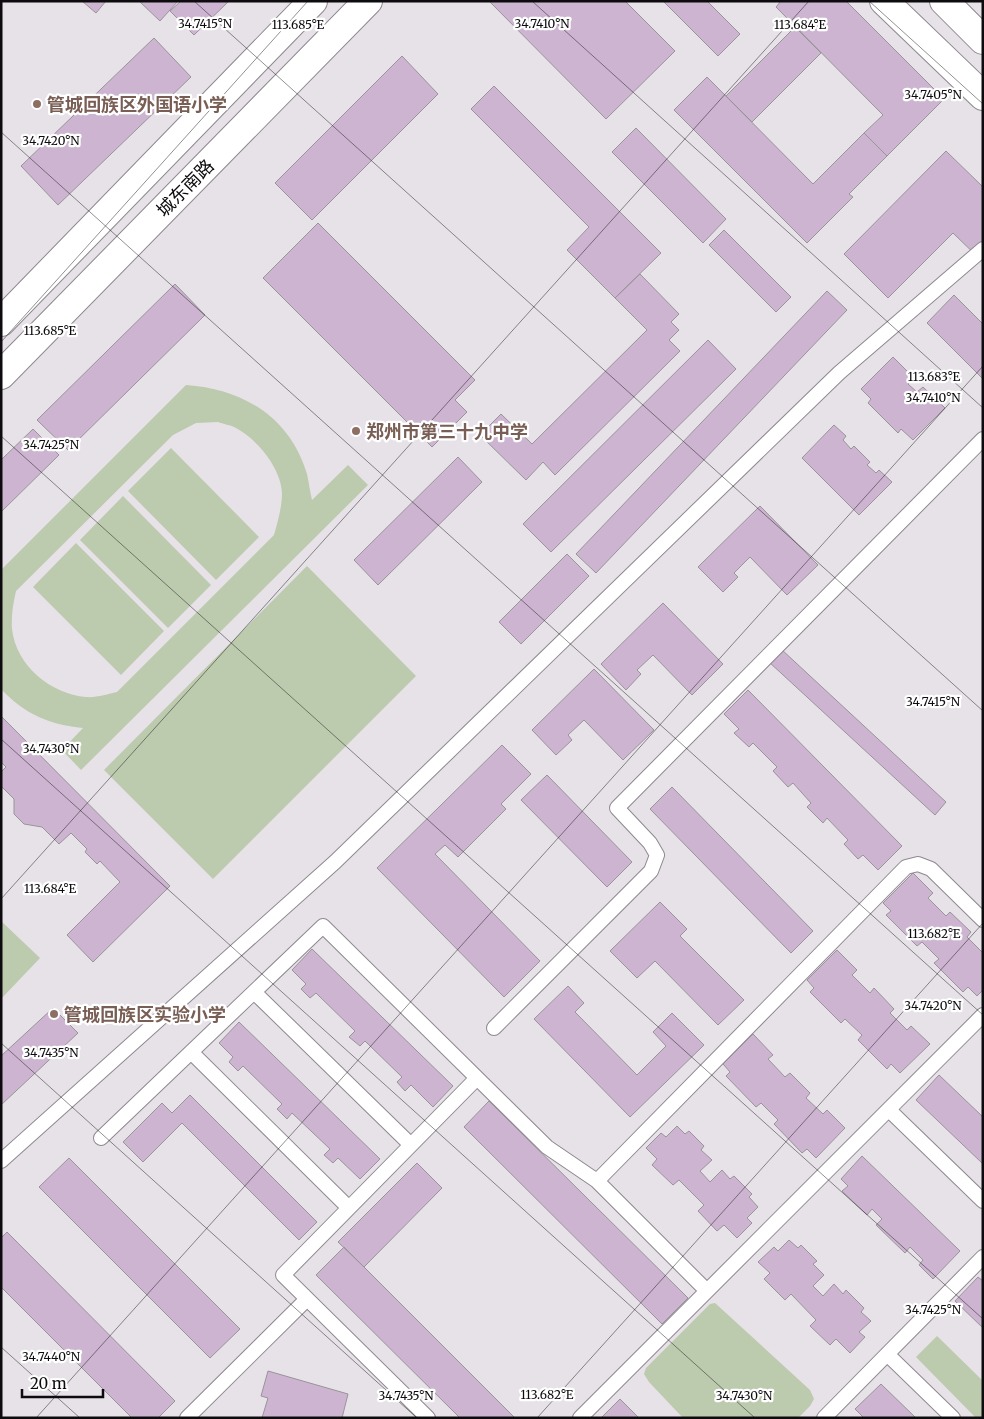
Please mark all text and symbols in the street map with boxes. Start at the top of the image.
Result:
text: 34.7415°N [178,16,233,31]
text: 34.7410°N [514,16,570,31]
text: 113.685°E [272,17,325,32]
text: 113.684°E [774,17,826,32]
text: 34.7405°N [904,87,962,102]
place label: 管城回族区外国语小学 [47,93,227,116]
marker: 管城回族区外国语小学 [31,98,43,110]
text: 34.7420°N [22,133,80,148]
street label: 城东南路 [151,154,219,222]
text: 113.685°E [24,323,77,338]
text: 113.683°E [908,369,961,384]
text: 34.7410°N [905,390,961,405]
place label: 郑州市第三十九中学 [366,420,528,443]
marker: 郑州市第三十九中学 [350,425,362,437]
text: 34.7425°N [23,437,80,452]
text: 34.7415°N [906,694,961,709]
text: 34.7430°N [23,741,80,756]
text: 113.684°E [24,881,76,896]
text: 113.682°E [908,926,961,941]
text: 34.7420°N [904,998,962,1013]
place label: 管城回族区实验小学 [64,1003,226,1026]
marker: 管城回族区实验小学 [48,1008,60,1020]
text: 34.7435°N [23,1045,79,1060]
text: 34.7425°N [905,1302,962,1317]
text: 34.7440°N [22,1349,81,1364]
scale bar [22,1366,104,1398]
text: 20 m [30,1374,67,1393]
text: 113.682°E [521,1387,574,1402]
text: 34.7435°N [378,1388,434,1403]
text: 34.7430°N [716,1388,773,1403]

